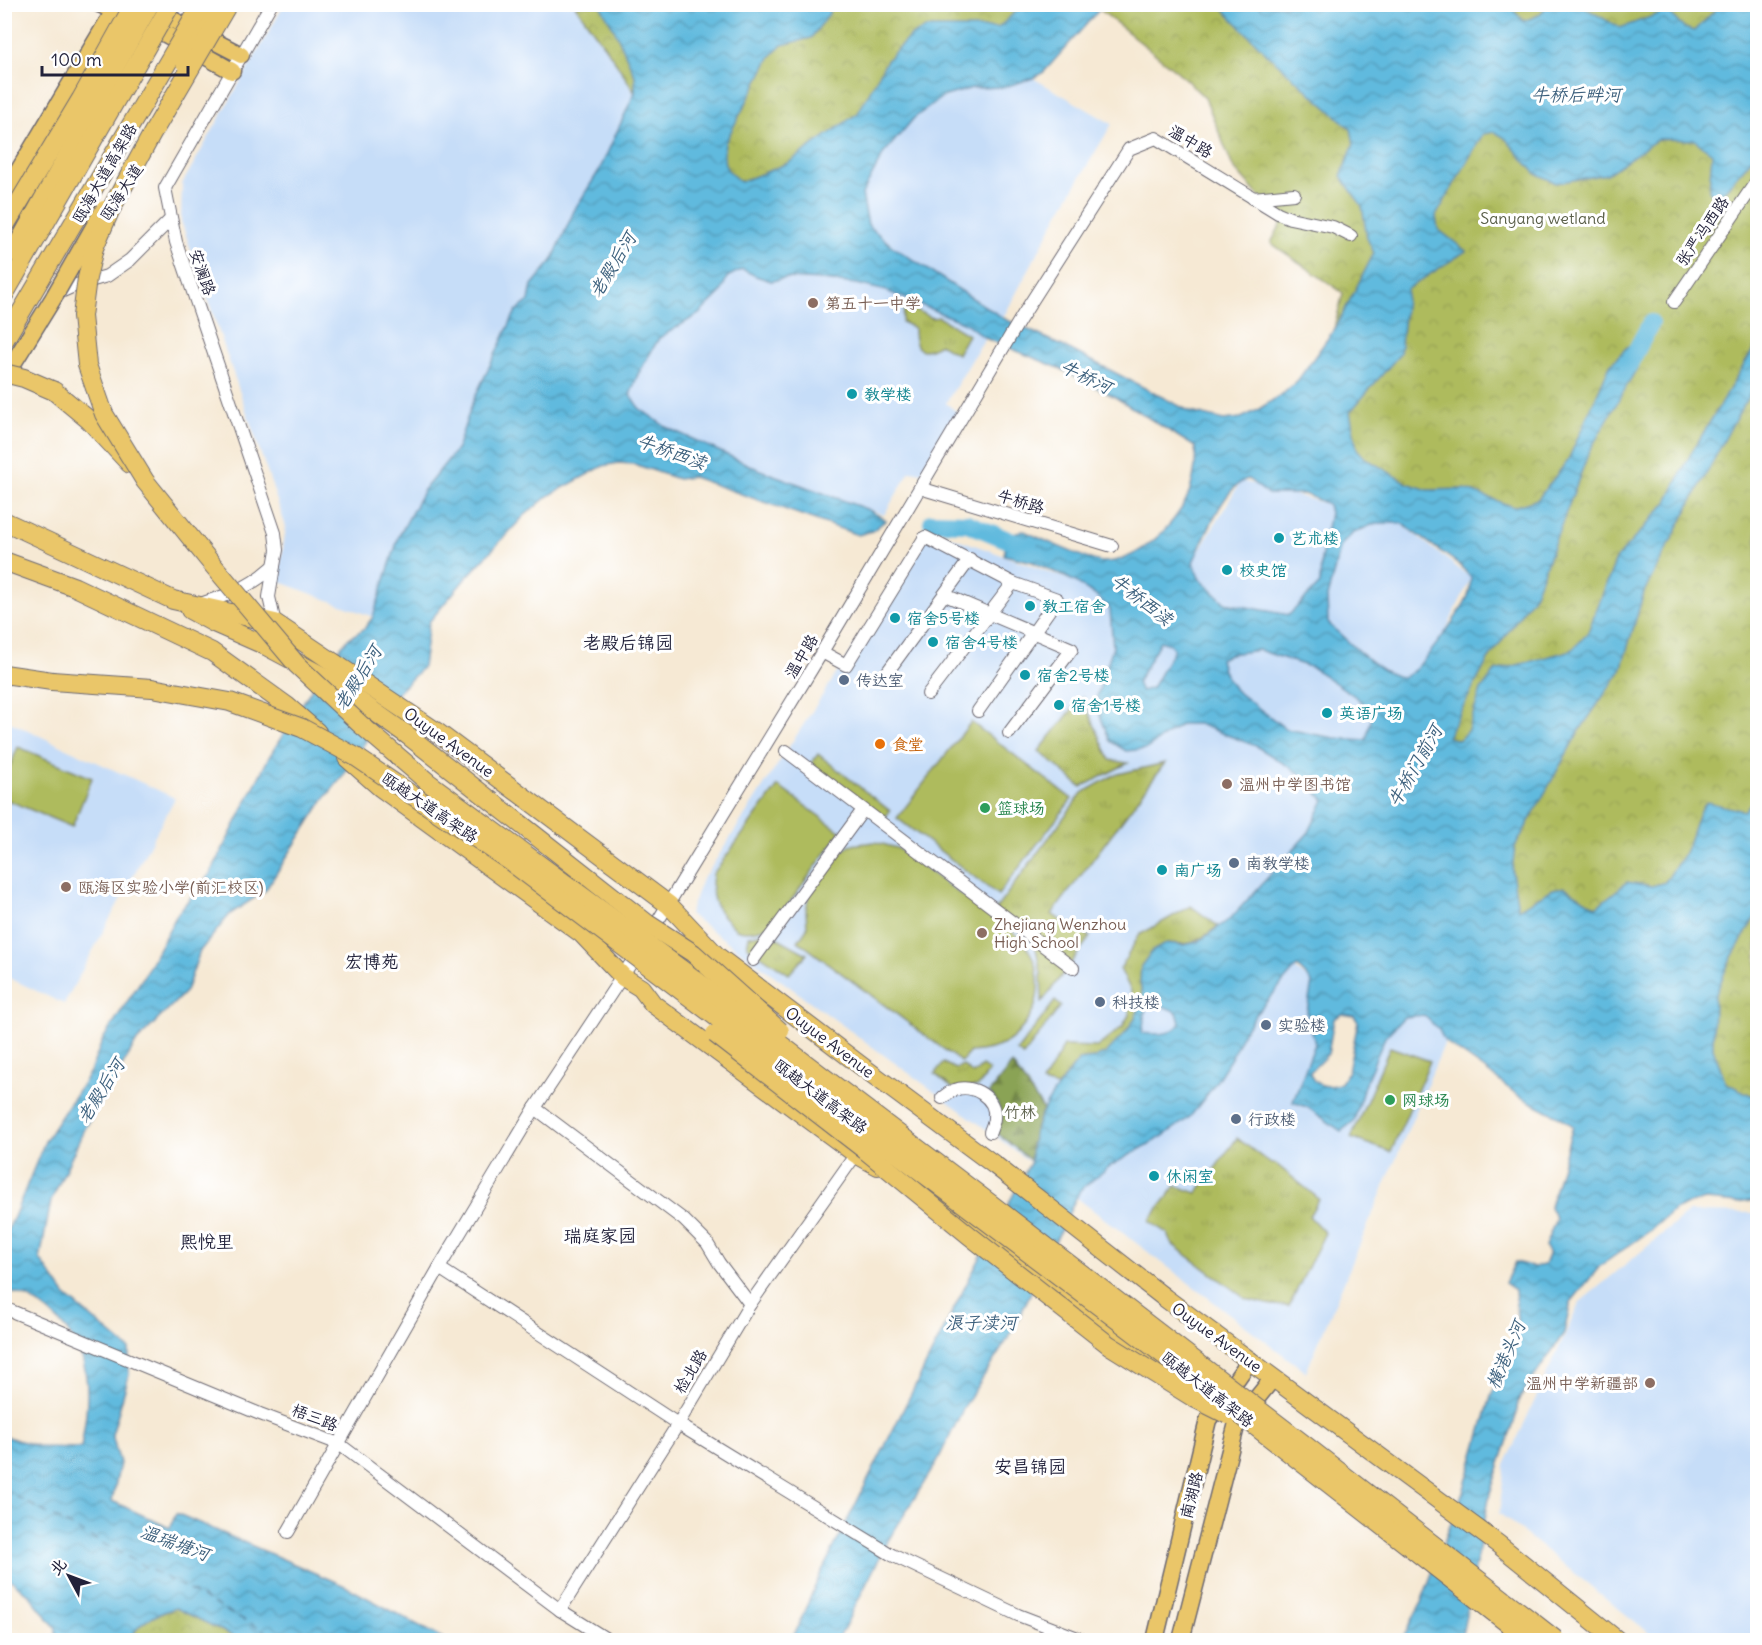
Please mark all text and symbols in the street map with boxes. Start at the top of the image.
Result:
scale bar [42,39,188,77]
text: 100 m [51,48,102,71]
water label: 牛桥后畔河 [1531,83,1624,106]
street label: 瓯海大道高架路 [68,120,140,226]
street label: 温中路 [1165,120,1217,162]
street label: 瓯海大道 [96,160,146,224]
street label: 张严冯西路 [1671,192,1733,270]
park label: Sanyang wetland [1480,208,1606,228]
water label: 老殿后河 [584,225,643,302]
street label: 安澜路 [186,246,220,298]
place label: 第五十一中学 [825,293,921,313]
marker: 第五十一中学 [806,296,820,310]
water label: 牛桥河 [1057,354,1118,400]
place label: 教学楼 [864,384,912,404]
marker: 教学楼 [845,387,859,401]
water label: 牛桥西渎 [634,428,711,475]
street label: 牛桥路 [995,484,1047,518]
place label: 艺术楼 [1291,528,1339,548]
marker: 艺术楼 [1272,531,1286,545]
place label: 校史馆 [1239,560,1287,580]
marker: 校史馆 [1220,563,1234,577]
water label: 牛桥西渎 [1107,568,1179,631]
place label: 教工宿舍 [1042,596,1106,616]
marker: 教工宿舍 [1023,599,1037,613]
place label: 宿舍5号楼 [907,608,980,628]
marker: 宿舍5号楼 [888,611,902,625]
street label: 温中路 [780,630,822,682]
district label: 老殿后锦园 [583,631,673,654]
place label: 宿舍4号楼 [945,632,1018,652]
marker: 宿舍4号楼 [926,635,940,649]
water label: 老殿后河 [329,639,388,714]
place label: 宿舍2号楼 [1037,665,1110,685]
marker: 宿舍2号楼 [1018,668,1032,682]
place label: 传达室 [856,670,904,690]
marker: 传达室 [837,673,851,687]
place label: 宿舍1号楼 [1071,695,1141,715]
marker: 宿舍1号楼 [1052,698,1066,712]
street label: Ouyue Avenue [400,703,498,781]
place label: 英语广场 [1339,703,1403,723]
marker: 英语广场 [1320,706,1334,720]
water label: 牛桥门前河 [1382,718,1449,810]
place label: 食堂 [892,734,924,754]
marker: 食堂 [873,737,887,751]
street label: 瓯越大道高架路 [378,767,482,847]
place label: 温州中学图书馆 [1239,774,1351,794]
marker: 温州中学图书馆 [1220,777,1234,791]
place label: 篮球场 [997,798,1045,818]
marker: 篮球场 [978,801,992,815]
place label: 南教学楼 [1246,853,1310,873]
marker: 南教学楼 [1227,856,1241,870]
place label: 南广场 [1174,860,1222,880]
marker: 南广场 [1155,863,1169,877]
place label: 瓯海区实验小学(前汇校区) [78,877,264,897]
marker: 瓯海区实验小学(前汇校区) [59,880,73,894]
place label: Zhejiang Wenzhou High School [994,914,1126,952]
marker: Zhejiang Wenzhou High School [975,926,989,940]
district label: 宏博苑 [345,950,399,973]
place label: 科技楼 [1112,992,1160,1012]
marker: 科技楼 [1093,995,1107,1009]
street label: Ouyue Avenue [782,1002,878,1082]
place label: 实验楼 [1278,1015,1326,1035]
marker: 实验楼 [1259,1018,1273,1032]
water label: 老殿后河 [72,1052,131,1127]
street label: 瓯越大道高架路 [770,1054,872,1138]
place label: 网球场 [1402,1090,1450,1110]
marker: 网球场 [1383,1093,1397,1107]
park label: 竹林 [1004,1102,1036,1122]
place label: 行政楼 [1248,1109,1296,1129]
marker: 行政楼 [1229,1112,1243,1126]
place label: 休闲室 [1166,1166,1214,1186]
marker: 休闲室 [1147,1169,1161,1183]
district label: 瑞庭家园 [564,1224,636,1247]
district label: 熙悦里 [180,1230,234,1253]
street label: Ouyue Avenue [1168,1298,1266,1376]
water label: 浪子渎河 [945,1311,1020,1334]
water label: 横港头河 [1481,1314,1531,1392]
street label: 检北路 [669,1345,711,1397]
street label: 瓯越大道高架路 [1158,1347,1258,1431]
place label: 温州中学新疆部 [1526,1373,1638,1393]
marker: 温州中学新疆部 [1643,1376,1657,1390]
street label: 梧三路 [289,1399,341,1435]
district label: 安昌锦园 [994,1455,1066,1478]
street label: 南湖路 [1175,1469,1207,1521]
water label: 温瑞塘河 [137,1519,216,1567]
north arrow [39,1546,99,1606]
text: 北 [45,1554,70,1579]

